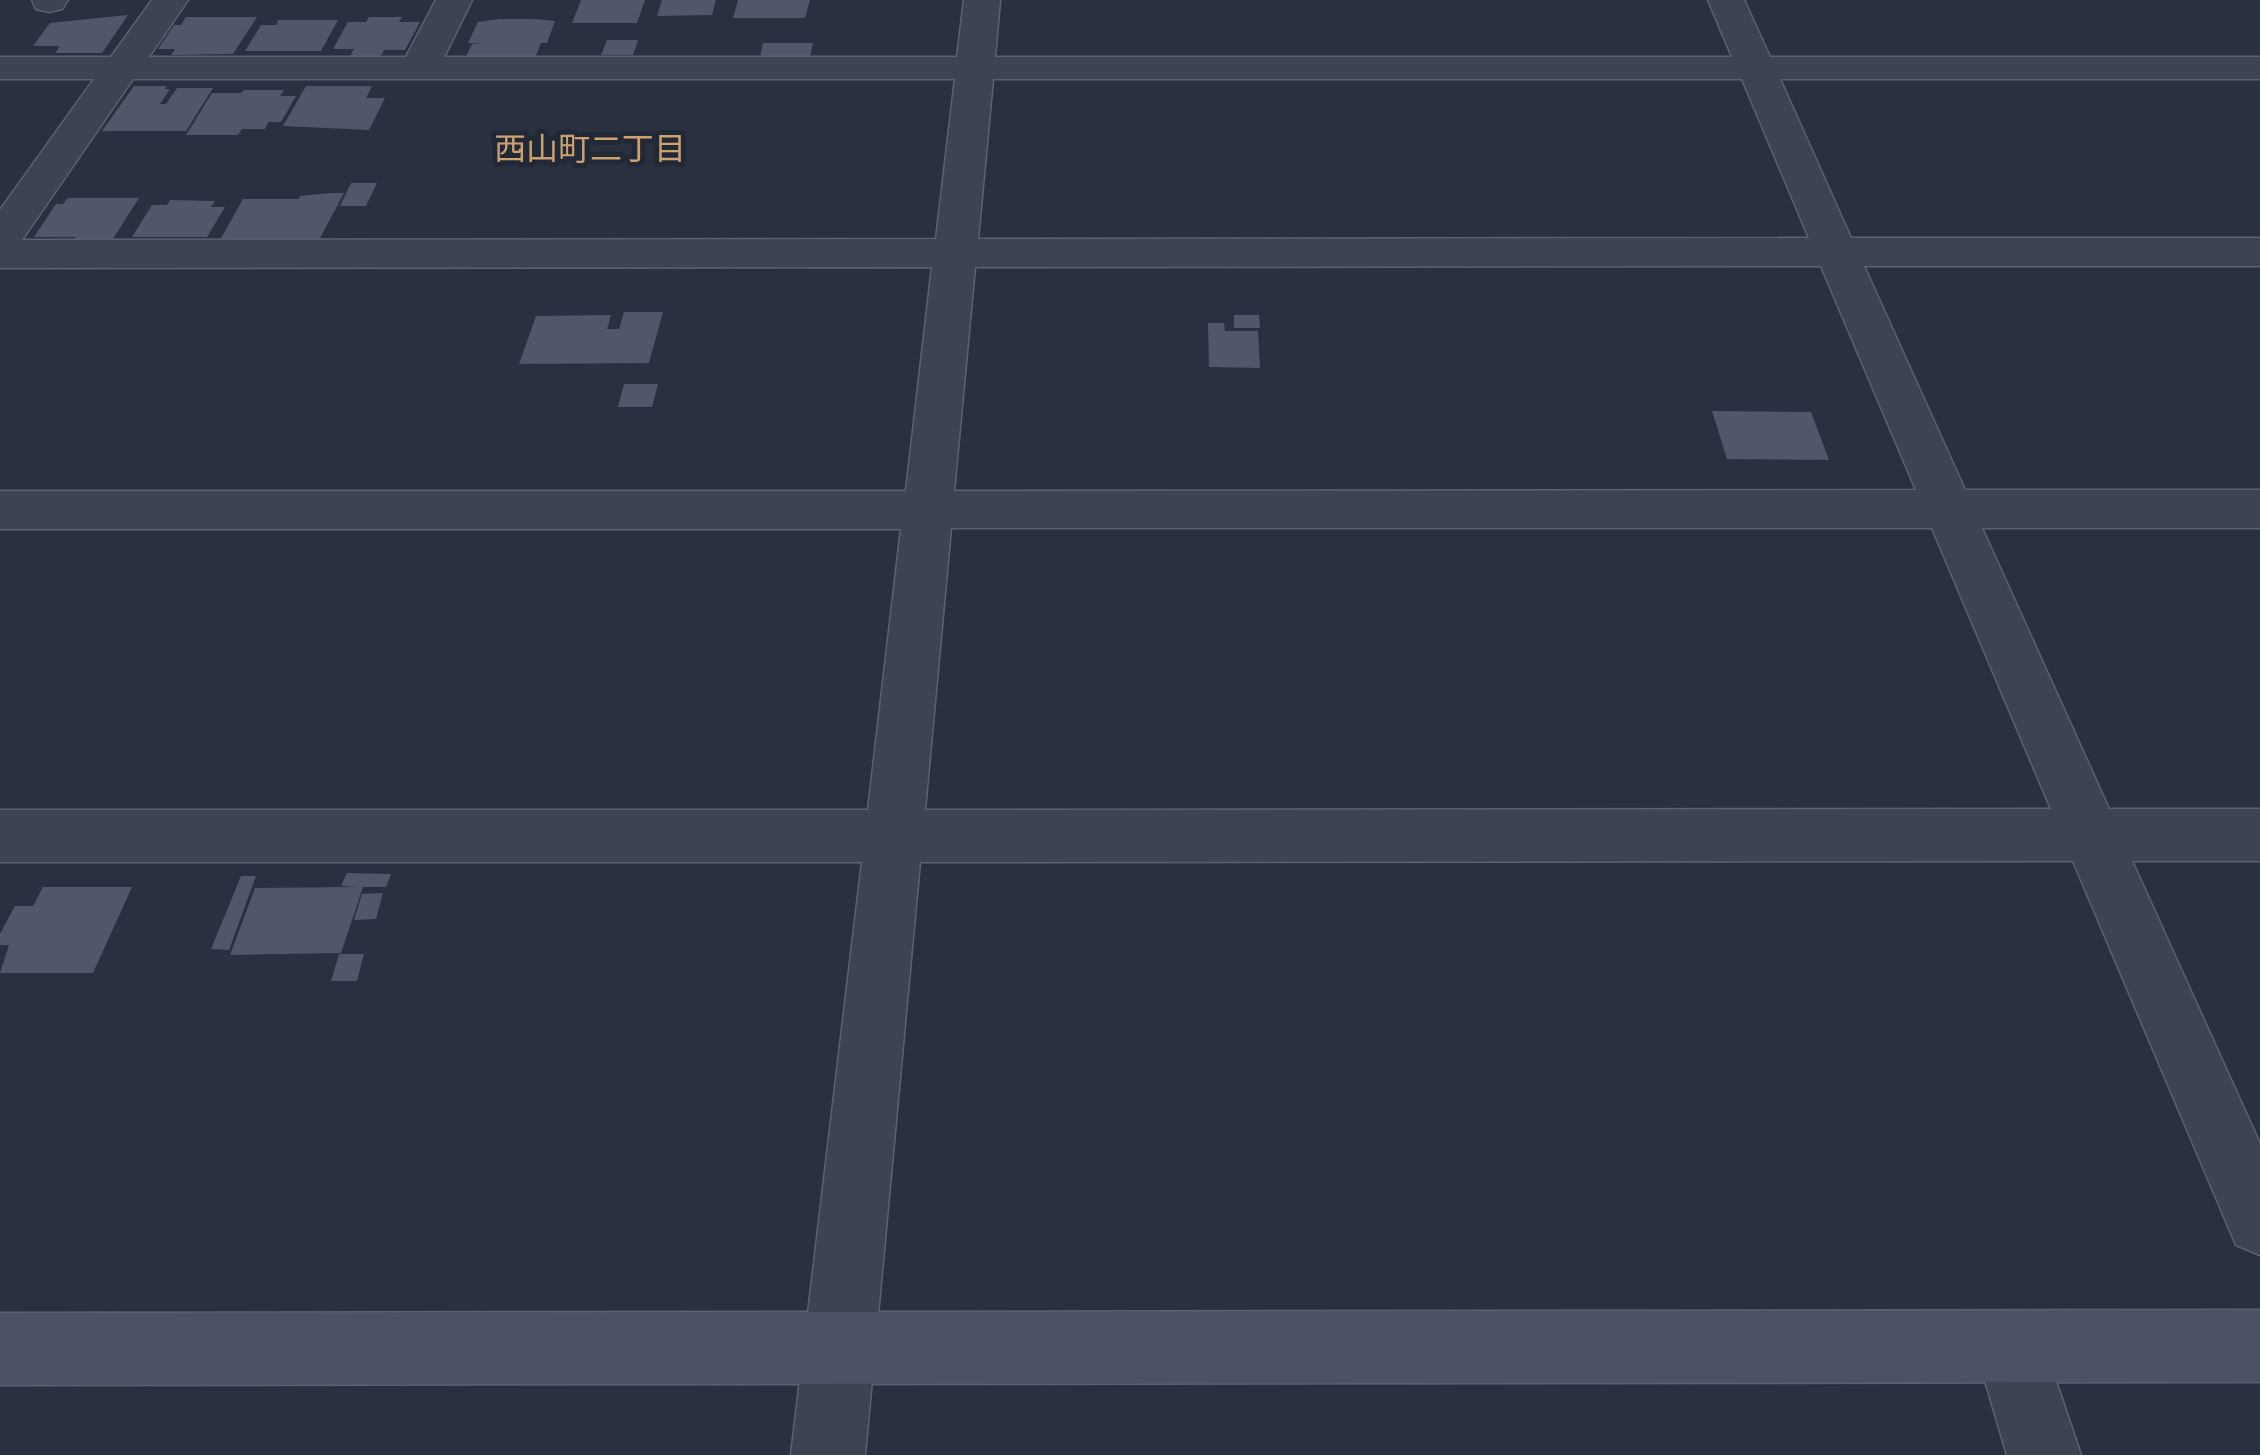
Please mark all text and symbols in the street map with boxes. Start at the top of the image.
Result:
district label: 西山町二丁目 [494,130,686,168]

